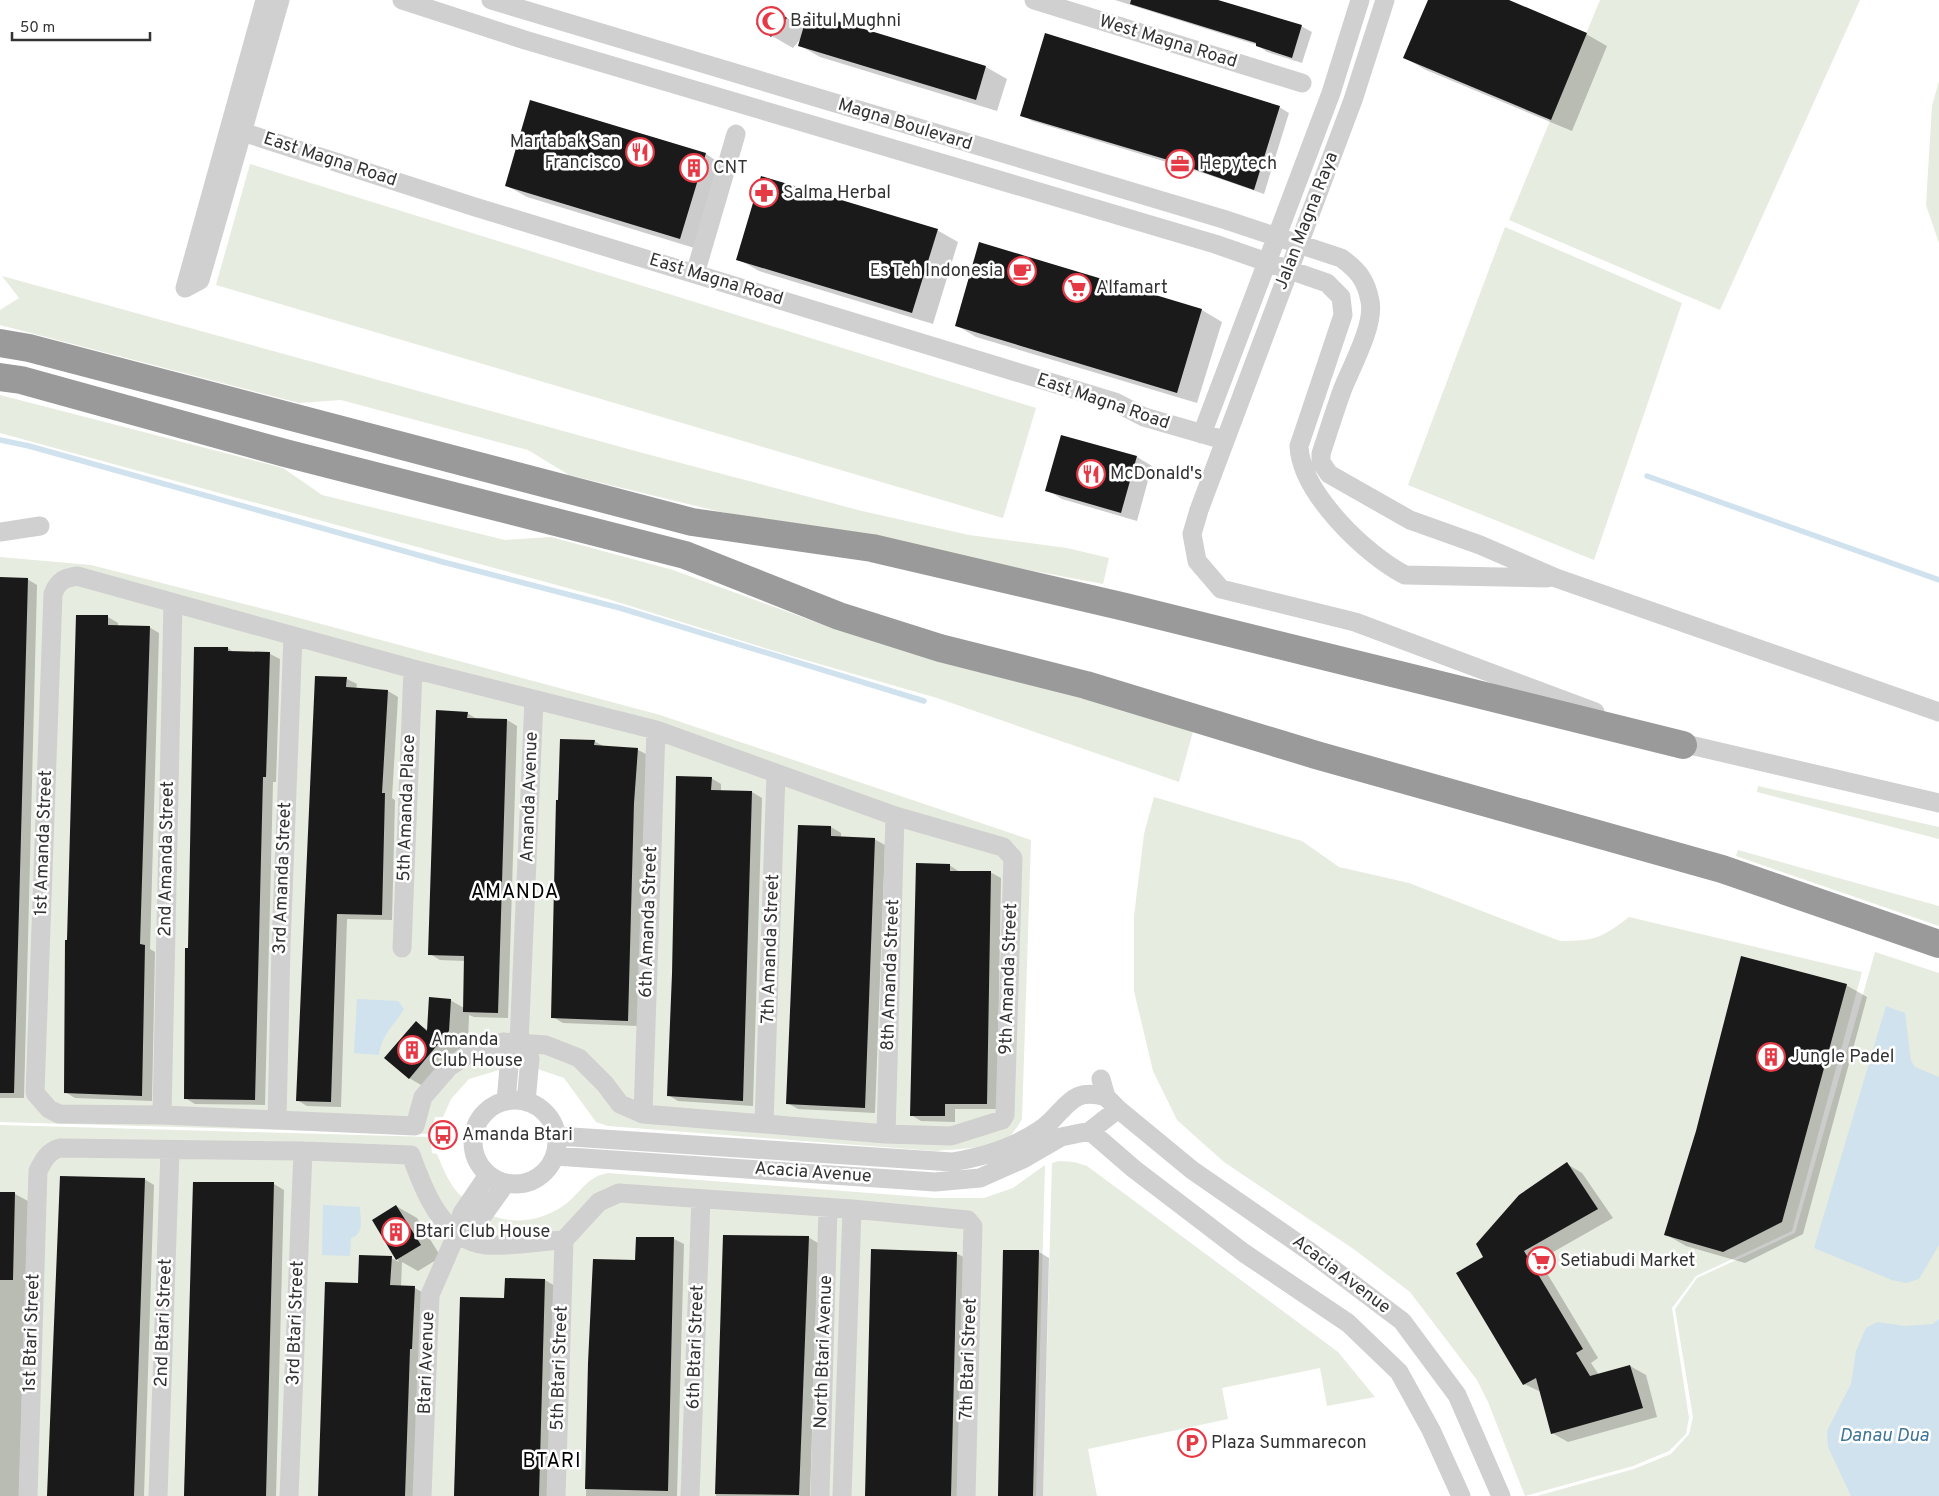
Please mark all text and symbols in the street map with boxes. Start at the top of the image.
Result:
mosque icon: Baitul Mughni [756,6,786,36]
scale bar [12,10,150,42]
place label: Baitul Mughni [790,10,901,33]
street label: West Magna Road [1096,10,1240,74]
text: 50 m [20,19,55,38]
street label: Magna Boulevard [835,94,975,156]
street label: East Magna Road [260,128,400,192]
place label: Martabak San Francisco [510,131,621,175]
restaurant icon: Martabak San Francisco [625,137,655,167]
office icon: Hepytech [1165,149,1195,179]
street label: Jalan Magna Raya [1270,149,1344,293]
building icon: CNT [679,153,709,183]
place label: Hepytech [1199,153,1277,176]
place label: CNT [713,157,748,180]
pharmacy icon: Salma Herbal [749,178,779,208]
place label: Salma Herbal [783,182,891,205]
street label: East Magna Road [646,249,786,311]
cafe icon: Es Teh Indonesia [1007,256,1037,286]
place label: Es Teh Indonesia [870,260,1003,283]
supermarket icon: Alfamart [1062,273,1092,303]
place label: Alfamart [1096,277,1168,300]
street label: East Magna Road [1034,369,1172,435]
restaurant icon: McDonald's [1076,459,1106,489]
place label: McDonald's [1110,463,1202,486]
street label: Amanda Avenue [516,731,544,863]
street label: 5th Amanda Place [393,734,421,882]
street label: 1st Amanda Street [30,770,58,916]
street label: 2nd Amanda Street [154,781,180,937]
street label: 3rd Amanda Street [269,802,297,954]
street label: 6th Amanda Street [635,846,663,998]
street label: 7th Amanda Street [757,874,785,1024]
district label: AMANDA [471,880,559,906]
street label: 8th Amanda Street [877,899,905,1051]
street label: 9th Amanda Street [995,903,1023,1055]
place label: Amanda Club House [431,1029,523,1073]
building icon: Amanda Club House [397,1035,427,1065]
building icon: Jungle Padel [1756,1042,1786,1072]
place label: Jungle Padel [1790,1046,1895,1069]
bus stop icon: Amanda Btari [428,1120,458,1150]
place label: Amanda Btari [462,1124,573,1147]
street label: Acacia Avenue [754,1157,872,1189]
building icon: Btari Club House [381,1217,411,1247]
place label: Btari Club House [415,1221,550,1244]
street label: Acacia Avenue [1287,1231,1395,1319]
supermarket icon: Setiabudi Market [1526,1246,1556,1276]
place label: Setiabudi Market [1560,1250,1695,1273]
street label: 2nd Btari Street [150,1258,178,1388]
street label: 3rd Btari Street [282,1260,310,1386]
street label: 1st Btari Street [18,1273,46,1393]
street label: North Btari Avenue [810,1275,838,1429]
street label: 6th Btari Street [682,1284,710,1410]
street label: 7th Btari Street [955,1297,983,1421]
street label: 5th Btari Street [546,1305,574,1431]
street label: Btari Avenue [414,1311,440,1415]
water label: Danau Dua [1839,1424,1929,1448]
parking icon: Plaza Summarecon [1177,1428,1207,1458]
place label: Plaza Summarecon [1211,1432,1367,1455]
district label: BTARI [522,1449,582,1475]

